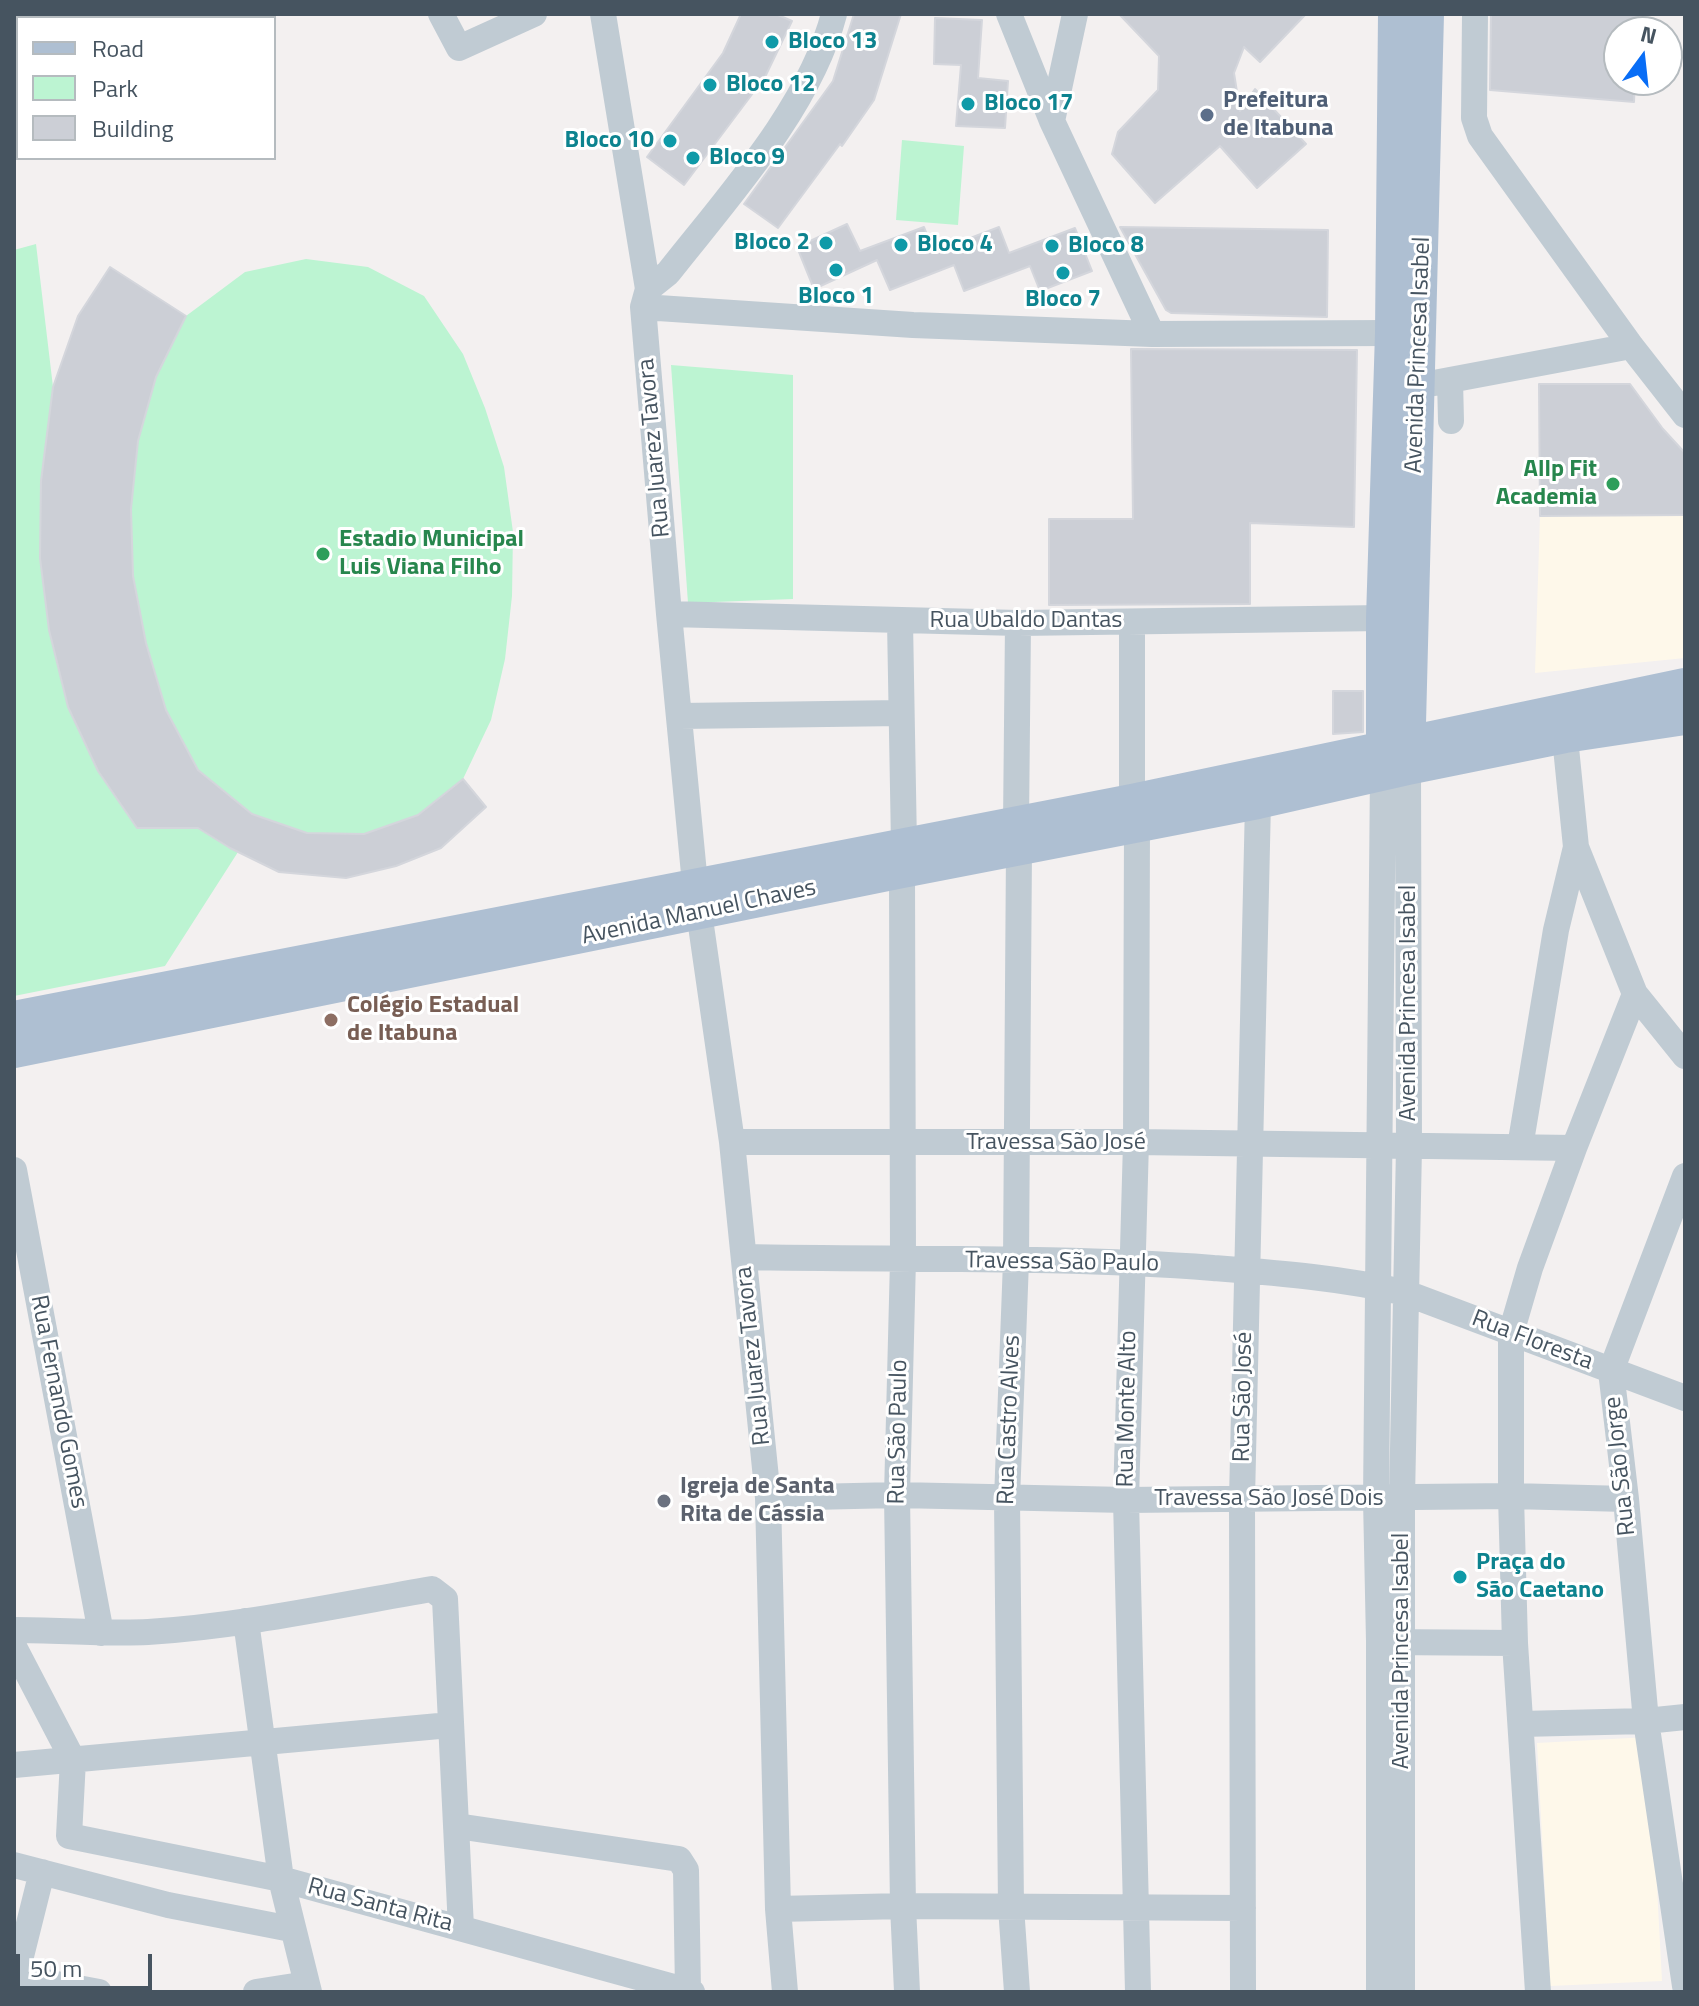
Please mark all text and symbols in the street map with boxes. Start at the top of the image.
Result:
legend [16,16,276,160]
north arrow [1603,16,1683,96]
text: N [1637,16,1660,53]
place label: Bloco 13 [788,28,877,56]
text: Road [92,30,144,66]
marker: Bloco 13 [763,33,781,51]
text: Park [92,70,138,106]
place label: Bloco 12 [726,71,815,99]
marker: Bloco 12 [701,76,719,94]
place label: Prefeitura de Itabuna [1223,87,1333,143]
place label: Bloco 17 [984,90,1073,118]
marker: Bloco 17 [959,95,977,113]
marker: Prefeitura de Itabuna [1198,106,1216,124]
text: Building [92,110,174,146]
place label: Bloco 10 [565,127,654,155]
marker: Bloco 10 [661,132,679,150]
place label: Bloco 9 [709,144,785,172]
marker: Bloco 9 [684,149,702,167]
place label: Bloco 2 [734,229,810,257]
place label: Bloco 4 [917,231,993,259]
place label: Bloco 8 [1068,232,1144,260]
marker: Bloco 2 [817,234,835,252]
marker: Bloco 4 [892,236,910,254]
street label: Avenida Princesa Isabel [1400,236,1438,474]
marker: Bloco 8 [1043,237,1061,255]
marker: Bloco 1 [827,261,845,279]
marker: Bloco 7 [1054,264,1072,282]
place label: Bloco 1 [798,283,874,311]
place label: Bloco 7 [1025,286,1101,314]
street label: Rua Juarez Tavora [633,357,677,539]
place label: Allp Fit Academia [1496,456,1597,512]
marker: Allp Fit Academia [1604,475,1622,493]
place label: Estadio Municipal Luis Viana Filho [339,526,524,582]
marker: Estadio Municipal Luis Viana Filho [314,545,332,563]
street label: Rua Ubaldo Dantas [930,607,1122,635]
street label: Avenida Manuel Chaves [579,874,819,952]
street label: Avenida Princesa Isabel [1395,885,1423,1121]
place label: Colégio Estadual de Itabuna [347,992,519,1048]
marker: Colégio Estadual de Itabuna [322,1011,340,1029]
street label: Travessa São José [966,1129,1146,1157]
street label: Travessa São Paulo [965,1247,1159,1279]
street label: Rua Juarez Tavora [730,1265,778,1447]
street label: Rua Fernando Gomes [23,1293,93,1511]
street label: Rua Floresta [1467,1305,1597,1377]
street label: Rua Monte Alto [1112,1330,1144,1488]
street label: Rua São José [1228,1332,1260,1462]
street label: Rua Castro Alves [993,1335,1027,1505]
street label: Rua São Paulo [883,1359,915,1505]
street label: Rua São Jorge [1599,1395,1643,1537]
place label: Igreja de Santa Rita de Cássia [680,1473,835,1529]
street label: Travessa São José Dois [1154,1485,1384,1513]
marker: Igreja de Santa Rita de Cássia [655,1492,673,1510]
street label: Avenida Princesa Isabel [1388,1533,1416,1769]
place label: Praça do São Caetano [1476,1549,1604,1605]
marker: Praça do São Caetano [1451,1568,1469,1586]
street label: Rua Santa Rita [304,1873,456,1939]
scale bar [20,1938,156,1988]
text: 50 m [30,1950,82,1986]

